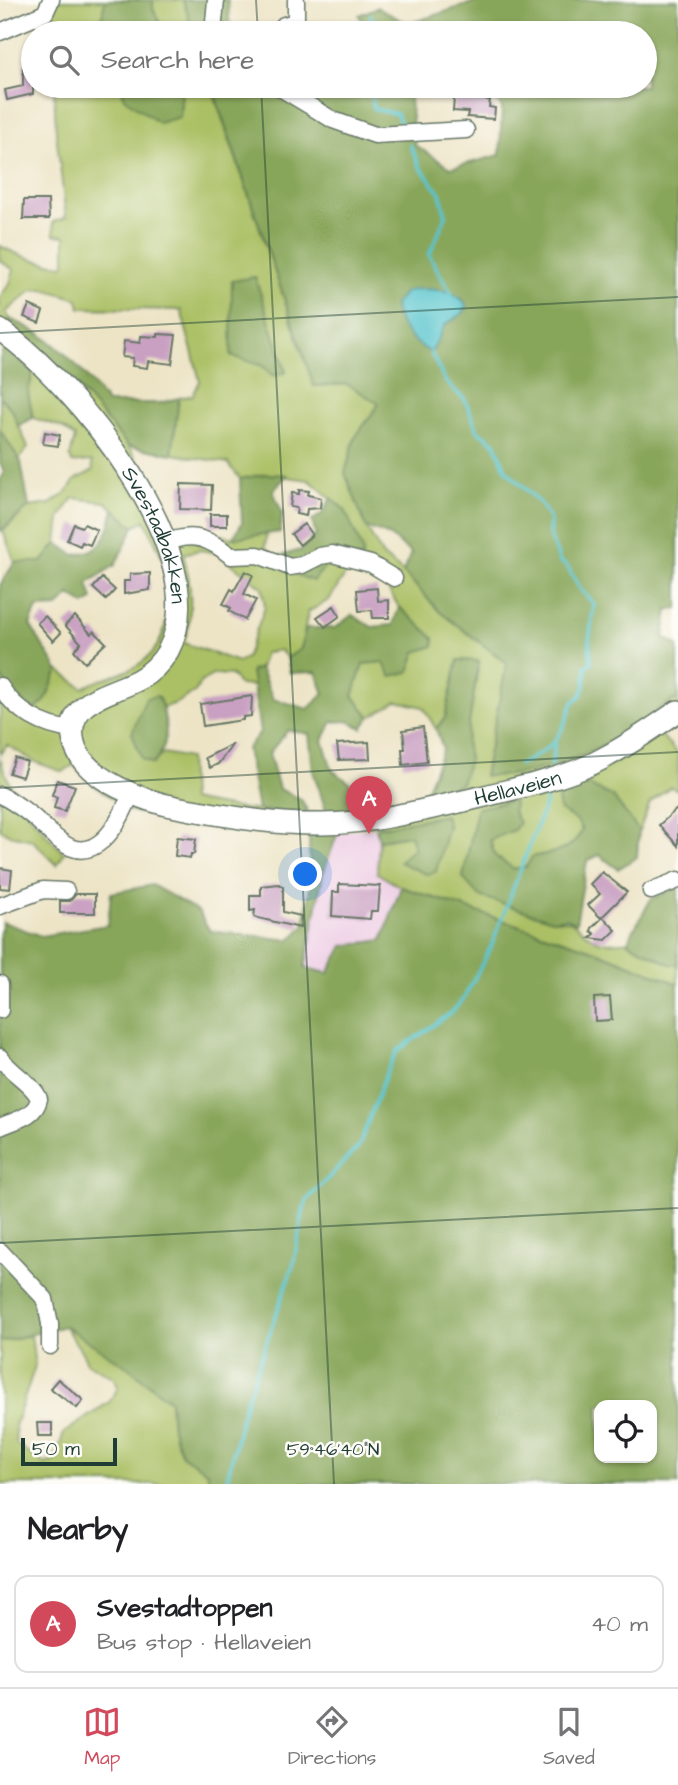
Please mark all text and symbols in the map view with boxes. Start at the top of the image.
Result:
search box [21,21,657,98]
icon: search [45,41,83,79]
text: Search here [101,42,254,78]
street label: Svestadbakken [115,461,193,604]
street label: Hellaveien [471,763,565,813]
pin: A [346,776,392,834]
your location [288,857,322,891]
map controls [594,1400,657,1463]
button: locate [594,1400,657,1463]
scale bar [21,1435,117,1467]
text: 50 m [32,1436,80,1463]
text: 59°46'40"N [287,1437,379,1462]
text: Nearby [28,1509,128,1551]
text: Svestadtoppen [97,1590,273,1626]
text: A [46,1608,60,1640]
text: 40 m [591,1608,648,1640]
text: Bus stop · Hellaveien [97,1626,311,1658]
tab: Map [83,1703,121,1772]
tab: Directions [288,1703,376,1772]
tab: Saved [543,1703,595,1772]

